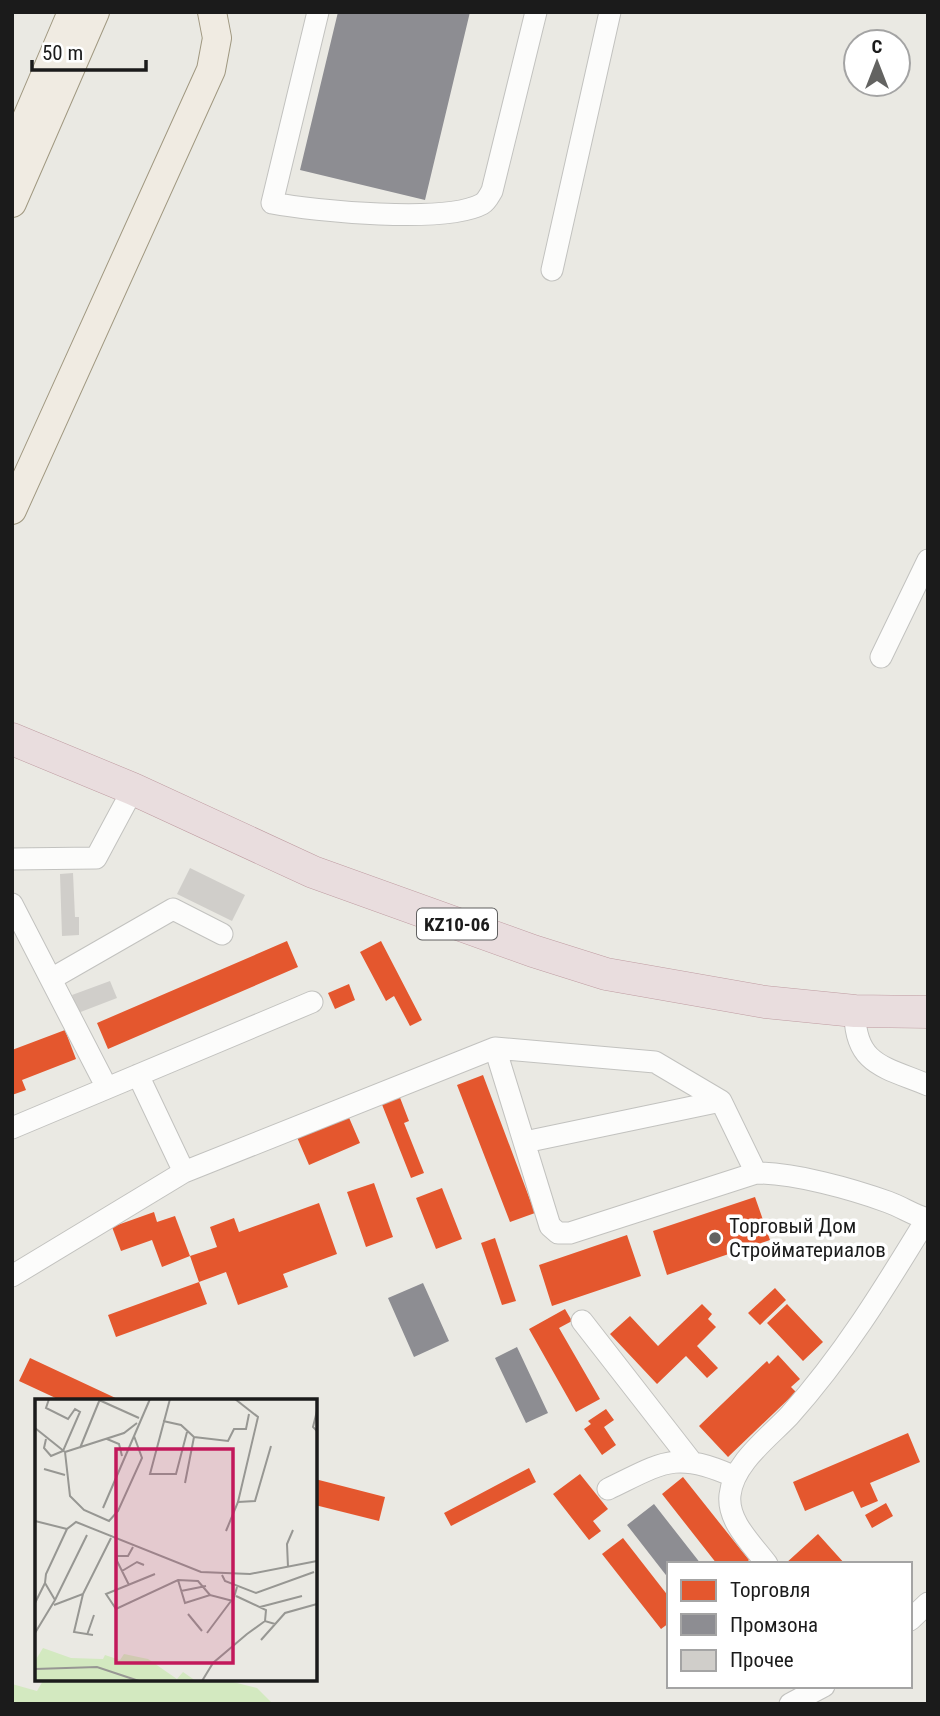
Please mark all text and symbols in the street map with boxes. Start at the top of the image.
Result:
scale bar [32,28,145,72]
north arrow [842,28,912,98]
text: С [872,35,883,58]
text: 50 m [42,41,83,65]
road number: KZ10-06 [417,908,497,940]
place label: Торговый Дом Стройматериалов [729,1214,886,1262]
marker: Торговый Дом Стройматериалов [707,1230,723,1246]
inset map [35,1399,317,1681]
legend [667,1562,912,1688]
text: Торговля [730,1578,810,1602]
text: Промзона [730,1613,818,1637]
text: Прочее [730,1648,794,1672]

